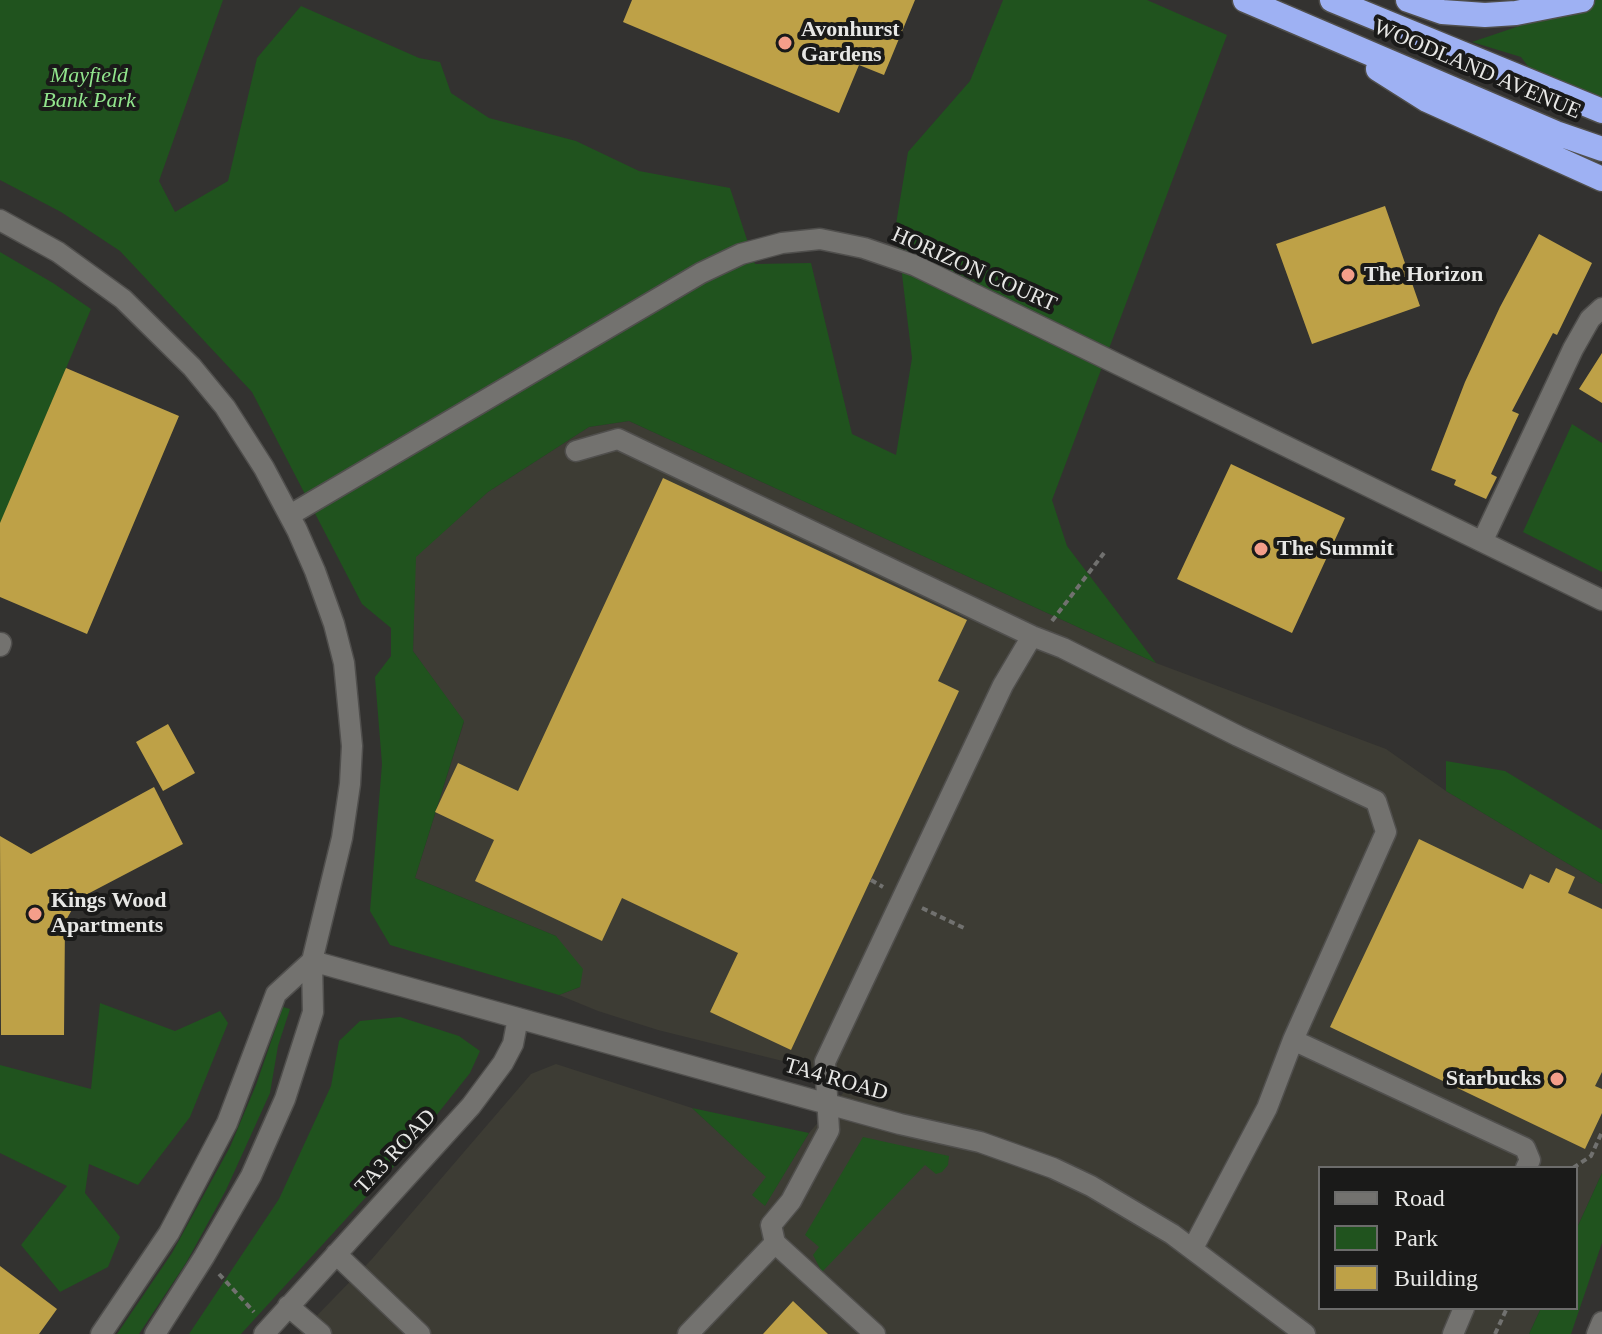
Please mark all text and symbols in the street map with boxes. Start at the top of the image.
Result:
street label: WOODLAND AVENUE [1369,14,1585,126]
place label: Avonhurst Gardens [801,17,900,68]
marker: Avonhurst Gardens [776,34,794,52]
park label: Mayfield Bank Park [42,63,136,114]
street label: HORIZON COURT [887,222,1061,318]
place label: The Horizon [1364,262,1483,288]
marker: The Horizon [1339,266,1357,284]
place label: The Summit [1277,536,1394,562]
marker: The Summit [1252,540,1270,558]
place label: Kings Wood Apartments [51,888,167,940]
marker: Kings Wood Apartments [26,905,44,923]
street label: TA4 ROAD [781,1053,891,1107]
place label: Starbucks [1446,1066,1541,1092]
marker: Starbucks [1548,1070,1566,1088]
street label: TA3 ROAD [350,1104,442,1200]
legend [1318,1166,1578,1310]
text: Road [1394,1185,1445,1211]
text: Park [1394,1225,1438,1251]
text: Building [1394,1265,1478,1291]

